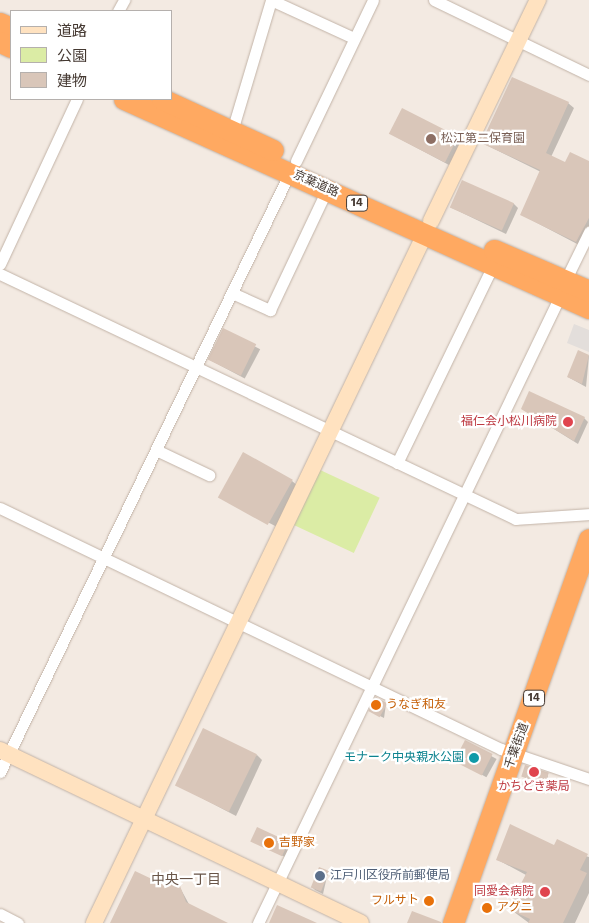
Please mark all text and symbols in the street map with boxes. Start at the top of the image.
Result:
legend [10,10,172,100]
text: 道路 [57,22,87,40]
text: 公園 [57,47,87,65]
text: 建物 [57,72,87,90]
place label: 松江第二保育園 [441,132,525,146]
marker: 松江第二保育園 [425,133,437,145]
street label: 京葉道路 [291,168,341,200]
road number: 14 [346,194,368,212]
place label: 福仁会小松川病院 [461,415,557,429]
marker: 福仁会小松川病院 [561,415,575,429]
road number: 14 [523,690,545,706]
place label: うなぎ和友 [386,698,446,712]
marker: うなぎ和友 [370,699,382,711]
street label: 千葉街道 [502,721,532,771]
place label: モナーク中央親水公園 [344,751,464,765]
marker: モナーク中央親水公園 [468,752,480,764]
marker: かちどき薬局 [528,766,540,778]
place label: かちどき薬局 [498,780,570,794]
place label: 吉野家 [279,836,315,850]
marker: 吉野家 [263,837,275,849]
place label: 江戸川区役所前郵便局 [330,869,450,883]
marker: 江戸川区役所前郵便局 [314,870,326,882]
district label: 中央一丁目 [151,871,221,887]
place label: 同愛会病院 [474,885,534,899]
marker: 同愛会病院 [538,885,552,899]
place label: フルサト [371,894,419,908]
marker: フルサト [423,895,435,907]
place label: アグニ [497,901,533,915]
marker: アグニ [481,902,493,914]

